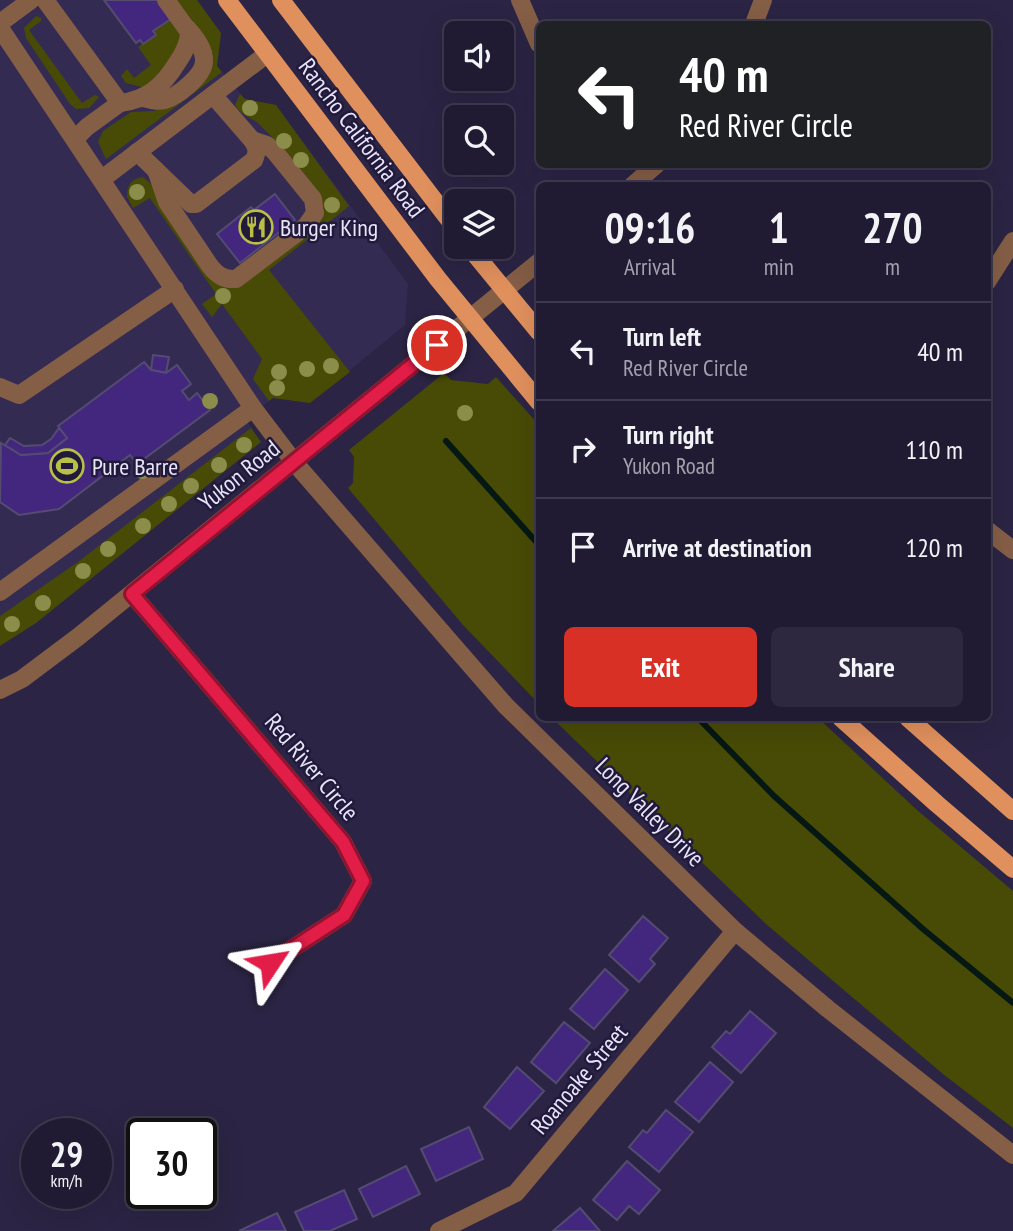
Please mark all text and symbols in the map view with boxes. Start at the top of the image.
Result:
map controls [444,21,514,259]
button: sound [444,21,514,91]
text: 40 m [679,42,768,106]
icon: left [564,49,655,140]
street label: Rancho California Road [292,52,432,224]
text: Red River Circle [679,104,853,146]
button: search [444,105,514,175]
button: layers [444,189,514,259]
text: 09:16 [604,200,695,255]
text: 1 [769,200,789,255]
text: 270 [862,200,923,255]
restaurant icon: Burger King [237,208,275,246]
place label: Burger King [280,212,378,243]
text: Arrival [624,252,676,281]
text: min [764,252,794,281]
text: m [885,252,900,281]
pin [407,315,467,375]
text: Turn left [623,320,701,353]
icon: arrive [418,326,456,364]
icon: left [564,332,602,370]
text: 40 m [917,335,963,368]
text: Red River Circle [623,353,748,382]
text: Turn right [623,418,714,451]
icon: right [564,430,602,468]
street label: Yukon Road [192,433,286,517]
text: 110 m [905,433,963,466]
sports icon: Pure Barre [48,447,86,485]
place label: Pure Barre [92,451,178,482]
text: Yukon Road [623,451,715,480]
icon: arrive [564,528,602,566]
text: Arrive at destination [623,531,812,564]
text: 120 m [905,531,963,564]
button: Exit [564,627,757,707]
button: Share [771,627,963,707]
street label: Red River Circle [258,707,366,827]
street label: Long Valley Drive [589,751,711,873]
position arrow [233,926,307,1000]
street label: Roanoake Street [524,1017,634,1141]
speed limit sign: 30 [126,1118,217,1209]
text: 29 [50,1131,83,1177]
text: km/h [51,1169,82,1192]

